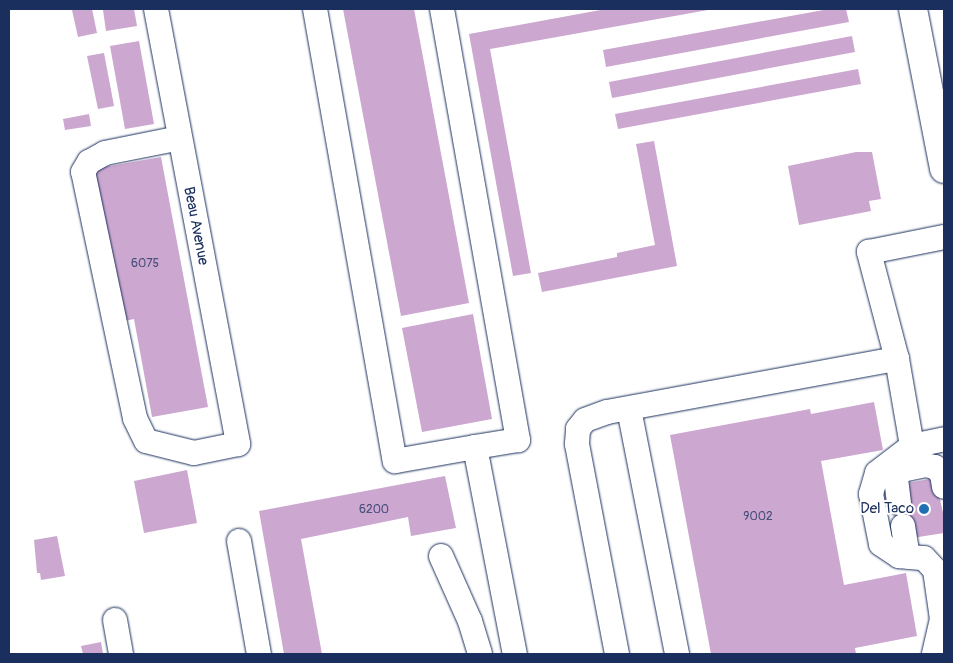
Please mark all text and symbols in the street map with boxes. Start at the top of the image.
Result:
street label: Beau Avenue [180,185,212,267]
house number: 6075 [131,257,159,271]
place label: Del Taco [860,500,914,518]
house number: 6200 [359,503,389,517]
marker: Del Taco [918,503,930,515]
house number: 9002 [743,510,773,524]

